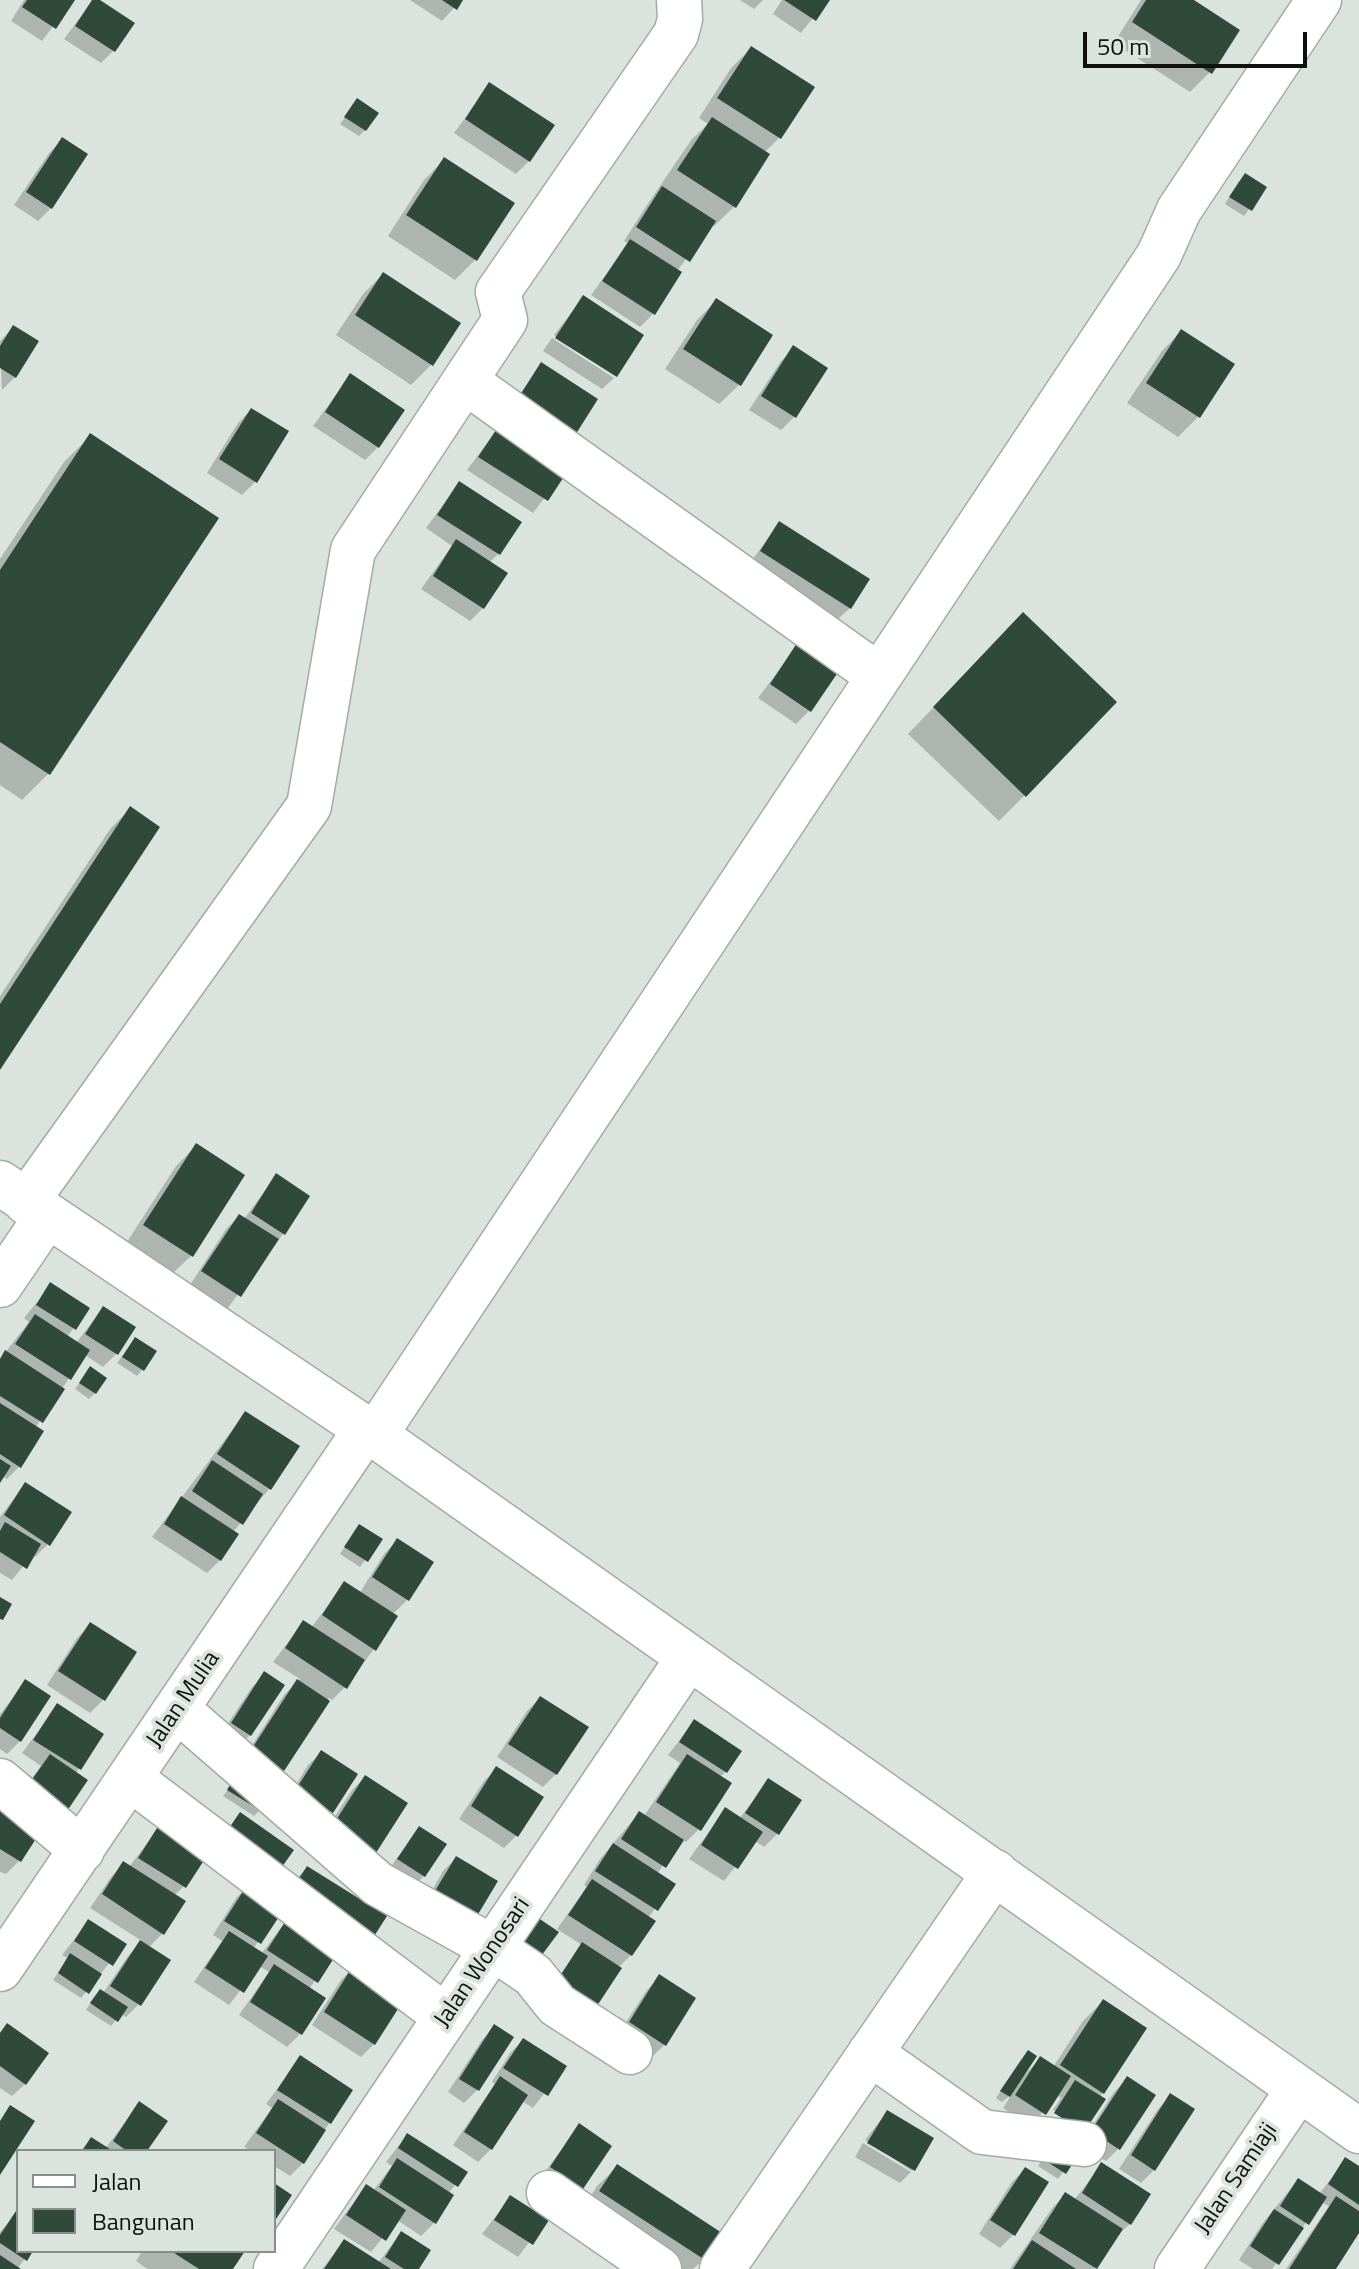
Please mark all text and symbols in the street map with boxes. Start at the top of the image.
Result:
scale bar [1087,16,1311,66]
text: 50 m [1097,28,1149,64]
street label: Jalan Mulia [141,1646,227,1754]
street label: Jalan Wonosari [429,1893,537,2033]
street label: Jalan Samiaji [1189,2118,1285,2240]
legend [16,2149,276,2253]
text: Jalan [92,2163,141,2199]
text: Bangunan [92,2203,195,2239]

